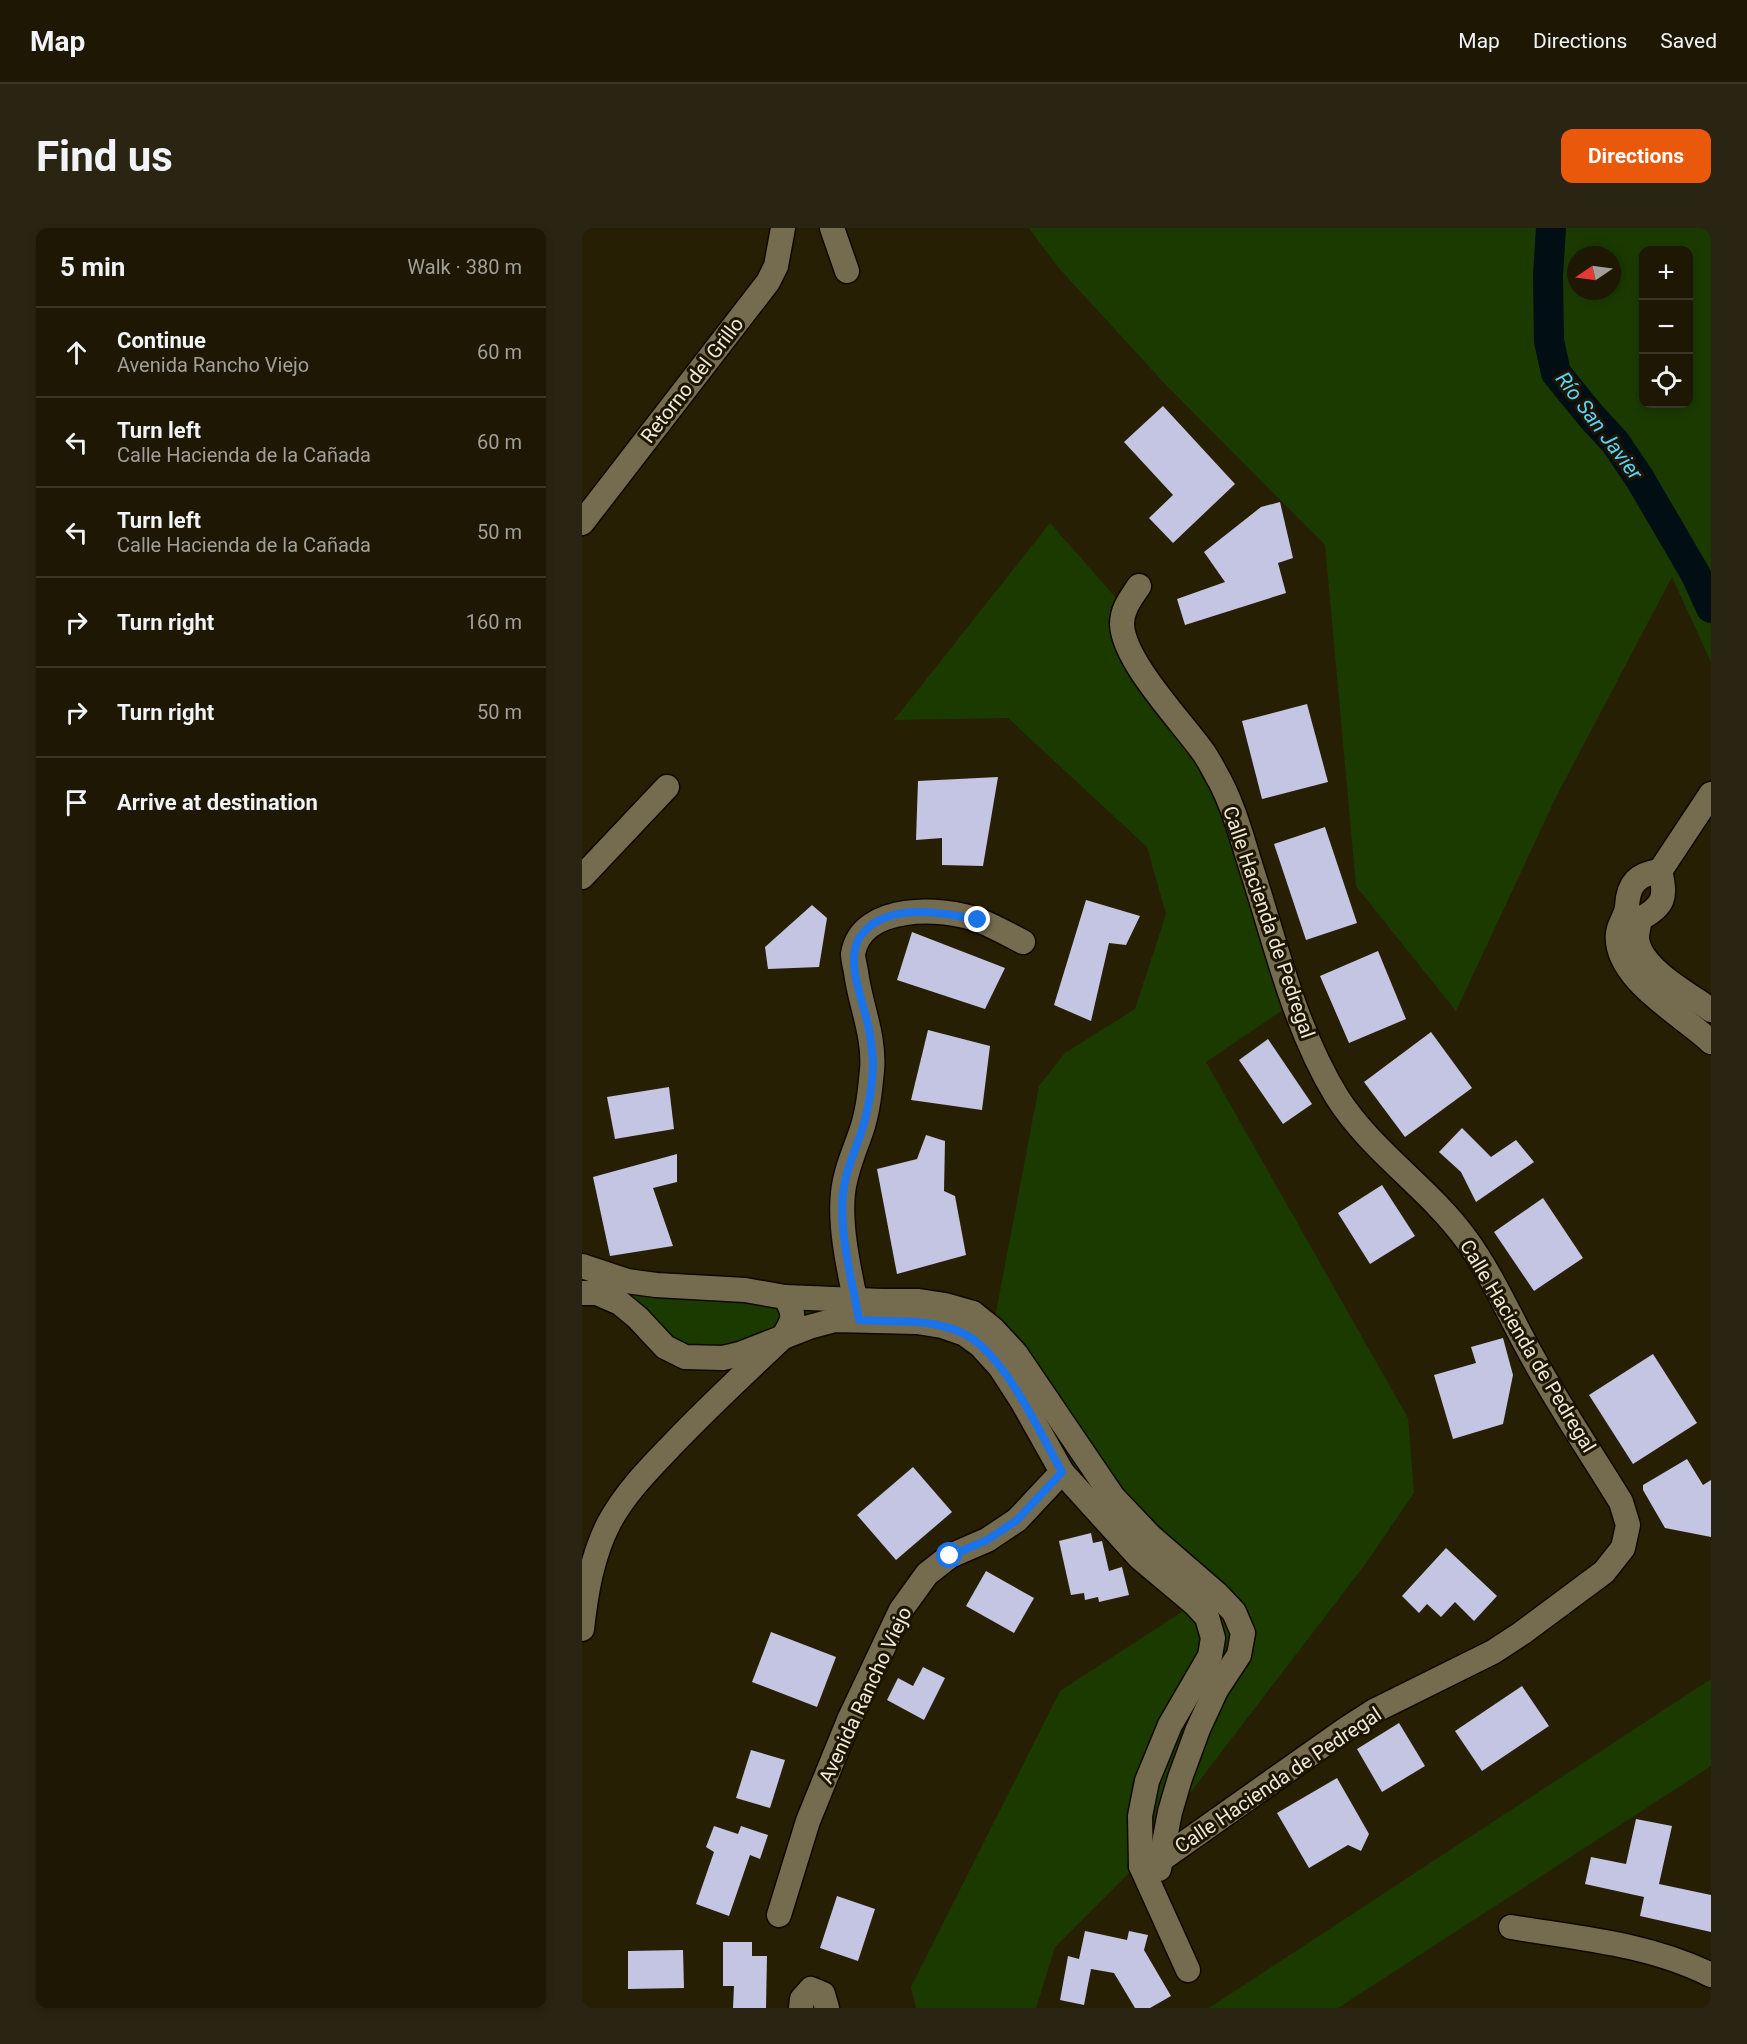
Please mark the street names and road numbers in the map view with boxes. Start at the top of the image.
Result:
street label: Retorno del Grillo [635,312,749,448]
street label: Calle Hacienda de Pedregal [1218,803,1320,1041]
street label: Calle Hacienda de Pedregal [1455,1235,1601,1457]
street label: Avenida Rancho Viejo [814,1603,916,1787]
street label: Calle Hacienda de Pedregal [1170,1702,1386,1858]

